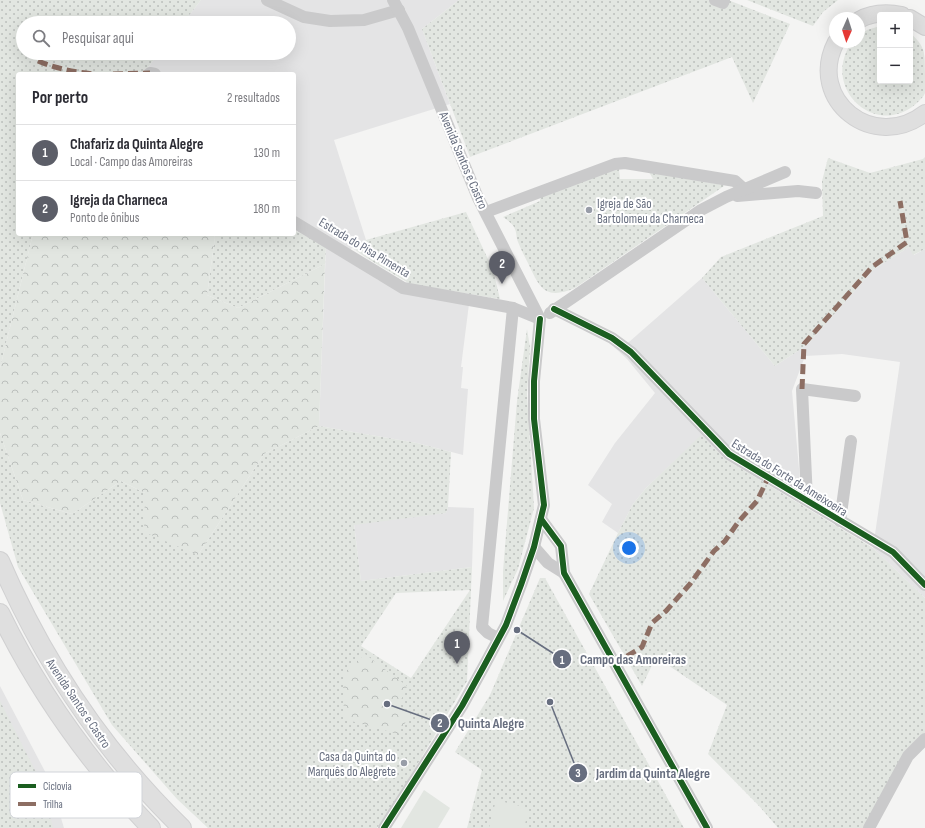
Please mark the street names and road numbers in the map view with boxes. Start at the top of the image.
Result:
street label: Avenida Santos e Castro [435,108,491,211]
street label: Estrada do Pisa Pimenta [316,214,413,281]
street label: Estrada do Forte da Ameixoeira [729,436,850,520]
street label: Avenida Santos e Castro [42,655,114,751]

